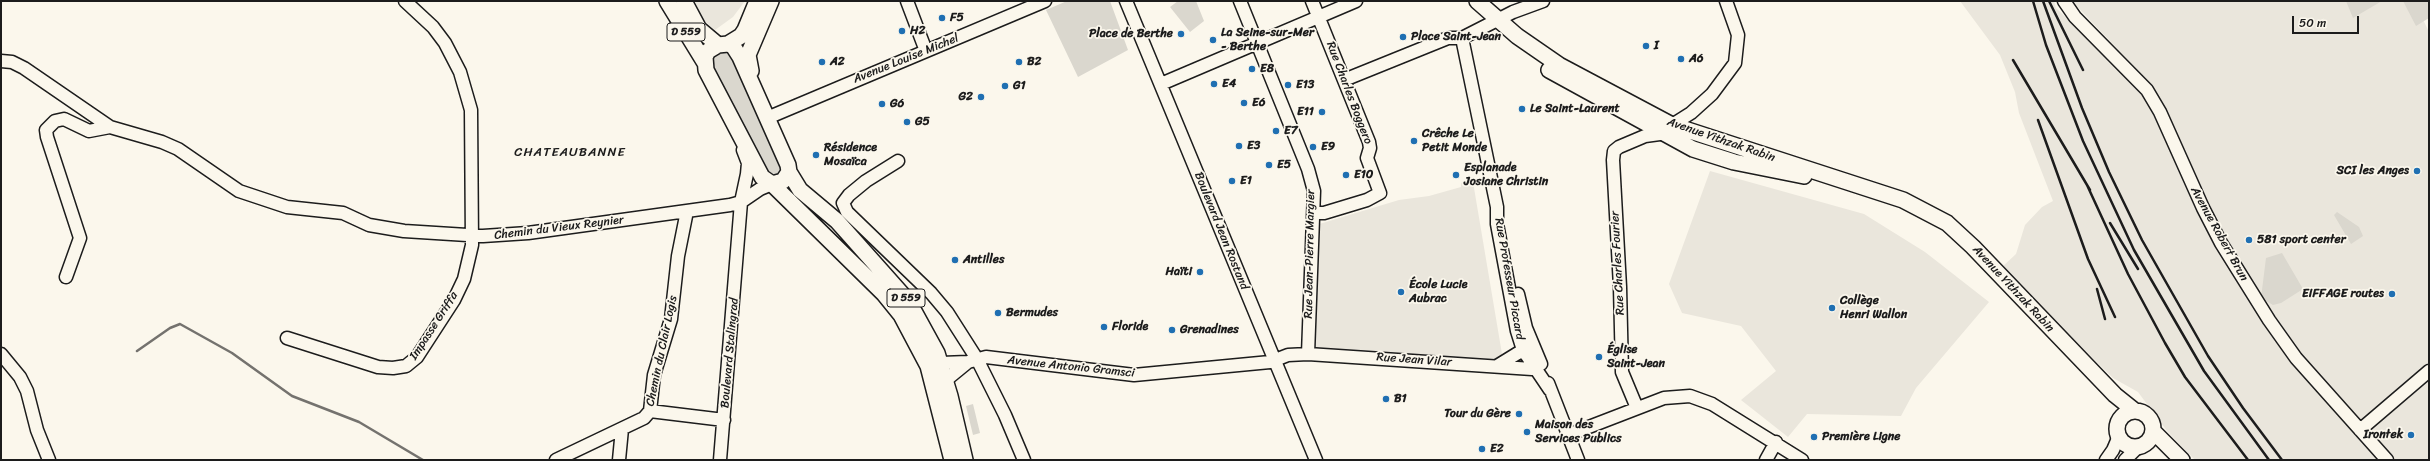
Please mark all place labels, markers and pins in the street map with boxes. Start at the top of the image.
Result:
place label: F5 [950,11,964,25]
marker: F5 [937,13,947,23]
place label: H2 [910,24,925,38]
marker: H2 [897,26,907,36]
place label: La Seine-sur-Mer - Berthe [1221,26,1314,54]
place label: Place de Berthe [1089,27,1173,41]
marker: Place de Berthe [1176,29,1186,39]
place label: Place Saint-Jean [1411,30,1501,44]
marker: Place Saint-Jean [1398,32,1408,42]
marker: La Seine-sur-Mer - Berthe [1208,35,1218,45]
place label: I [1654,39,1659,53]
marker: I [1641,41,1651,51]
place label: A6 [1689,52,1704,66]
marker: A6 [1676,54,1686,64]
place label: A2 [830,55,845,69]
place label: B2 [1027,55,1041,69]
marker: A2 [817,57,827,67]
marker: B2 [1014,57,1024,67]
place label: E8 [1260,62,1274,76]
marker: E8 [1247,64,1257,74]
place label: E4 [1222,77,1236,91]
place label: E13 [1296,78,1314,92]
place label: G1 [1013,79,1026,93]
marker: E4 [1209,79,1219,89]
marker: E13 [1283,80,1293,90]
marker: G1 [1000,81,1010,91]
place label: G2 [959,90,973,104]
marker: G2 [976,92,986,102]
place label: E6 [1252,96,1265,110]
place label: G6 [890,97,904,111]
marker: E6 [1239,98,1249,108]
marker: G6 [877,99,887,109]
place label: Le Saint-Laurent [1530,102,1620,116]
marker: Le Saint-Laurent [1517,104,1527,114]
place label: E11 [1297,105,1314,119]
marker: E11 [1317,107,1327,117]
place label: G5 [915,115,930,129]
marker: G5 [902,117,912,127]
place label: E7 [1284,124,1298,138]
marker: E7 [1271,126,1281,136]
place label: Crêche Le Petit Monde [1422,127,1487,155]
marker: Crêche Le Petit Monde [1409,136,1419,146]
place label: E3 [1247,139,1260,153]
place label: E9 [1321,140,1335,154]
place label: Résidence Mosaïca [824,141,877,169]
marker: E3 [1234,141,1244,151]
marker: E9 [1308,142,1318,152]
marker: Résidence Mosaïca [811,150,821,160]
place label: E5 [1277,158,1291,172]
marker: E5 [1264,160,1274,170]
place label: Esplanade Josiane Christin [1464,161,1548,189]
place label: SCI les Anges [2336,164,2409,178]
marker: SCI les Anges [2412,166,2422,176]
place label: E10 [1354,168,1373,182]
marker: E10 [1341,170,1351,180]
marker: Esplanade Josiane Christin [1451,170,1461,180]
place label: E1 [1240,174,1252,188]
marker: E1 [1227,176,1237,186]
place label: 581 sport center [2257,233,2346,247]
marker: 581 sport center [2244,235,2254,245]
place label: Antilles [963,253,1004,267]
marker: Antilles [950,255,960,265]
place label: Haïti [1166,265,1192,279]
marker: Haïti [1195,267,1205,277]
place label: École Lucie Aubrac [1409,278,1468,306]
marker: École Lucie Aubrac [1396,287,1406,297]
place label: EIFFAGE routes [2302,287,2384,301]
marker: EIFFAGE routes [2387,289,2397,299]
place label: Collège Henri Wallon [1840,294,1907,322]
marker: Collège Henri Wallon [1827,303,1837,313]
place label: Bermudes [1006,306,1058,320]
marker: Bermudes [993,308,1003,318]
place label: Floride [1112,320,1148,334]
marker: Floride [1099,322,1109,332]
place label: Grenadines [1180,323,1239,337]
marker: Grenadines [1167,325,1177,335]
place label: Église Saint-Jean [1607,343,1665,371]
marker: Église Saint-Jean [1594,352,1604,362]
place label: B1 [1394,392,1407,406]
marker: B1 [1381,394,1391,404]
place label: Tour du Gère [1444,407,1511,421]
marker: Tour du Gère [1514,409,1524,419]
place label: Maison des Services Publics [1535,418,1621,446]
marker: Maison des Services Publics [1522,427,1532,437]
place label: Irontek [2363,428,2403,442]
place label: Première Ligne [1822,430,1900,444]
marker: Irontek [2406,430,2416,440]
marker: Première Ligne [1809,432,1819,442]
place label: E2 [1490,442,1504,456]
marker: E2 [1477,444,1487,454]

